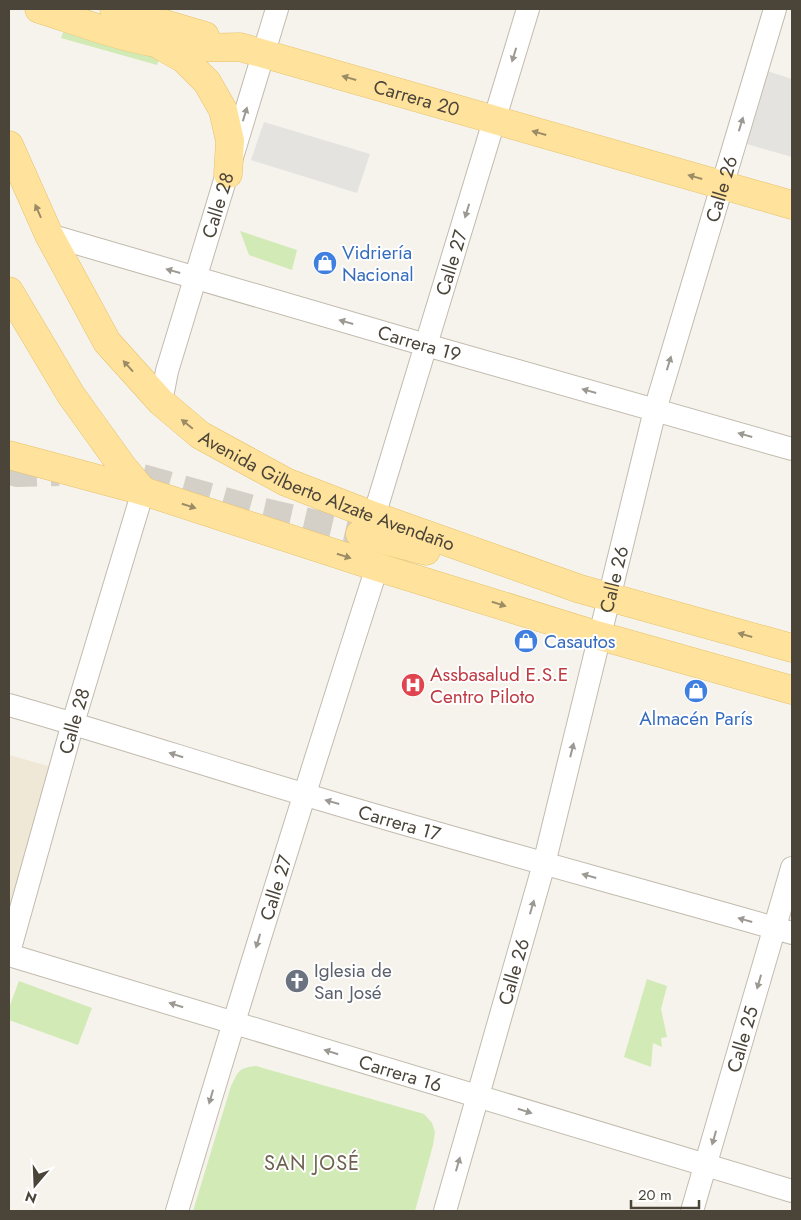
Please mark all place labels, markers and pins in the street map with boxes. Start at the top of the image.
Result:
place label: Vidriería Nacional [342,239,414,288]
shop icon: Vidriería Nacional [312,250,338,276]
shop icon: Casautos [513,628,539,654]
place label: Casautos [544,628,616,655]
place label: Assbasalud E.S.E Centro Piloto [430,661,568,710]
hospital icon: Assbasalud E.S.E Centro Piloto [400,672,426,698]
shop icon: Almacén París [683,678,709,704]
place label: Almacén París [639,705,753,732]
place label: Iglesia de San José [314,957,392,1006]
church icon: Iglesia de San José [284,968,310,994]

